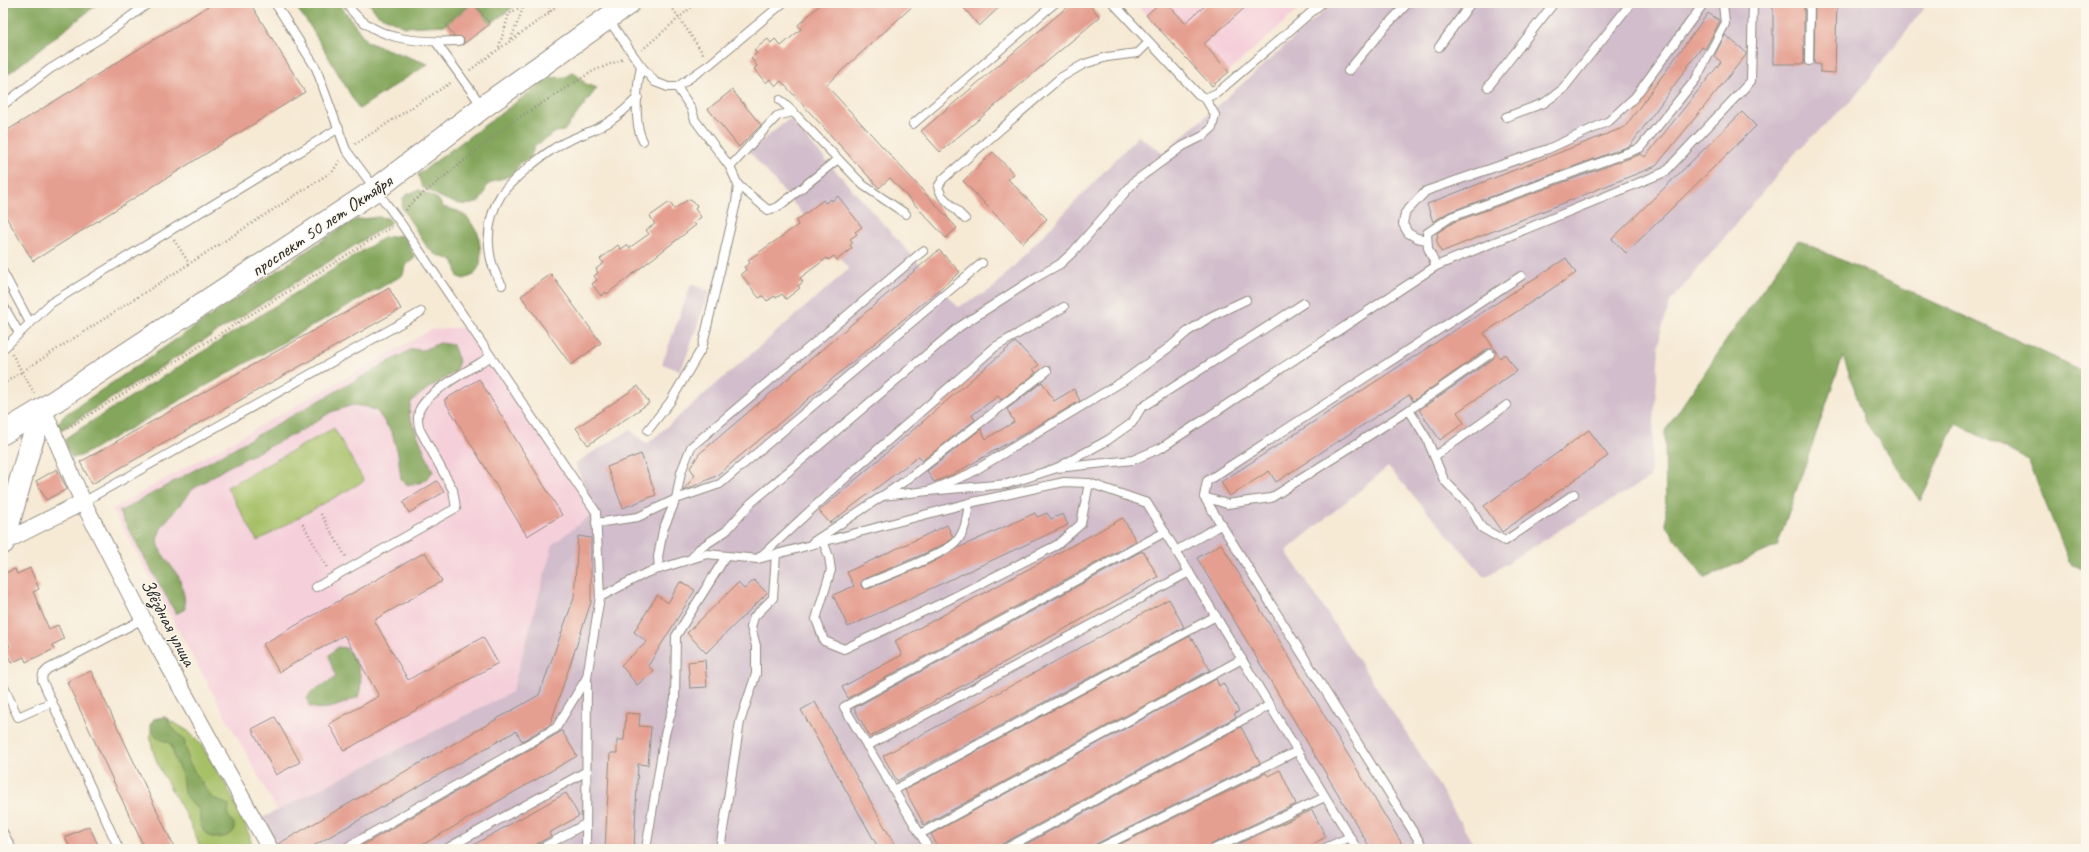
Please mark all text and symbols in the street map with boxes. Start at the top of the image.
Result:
street label: проспект 50 лет Октября [246,169,398,282]
street label: Звёздная улица [135,575,202,671]

